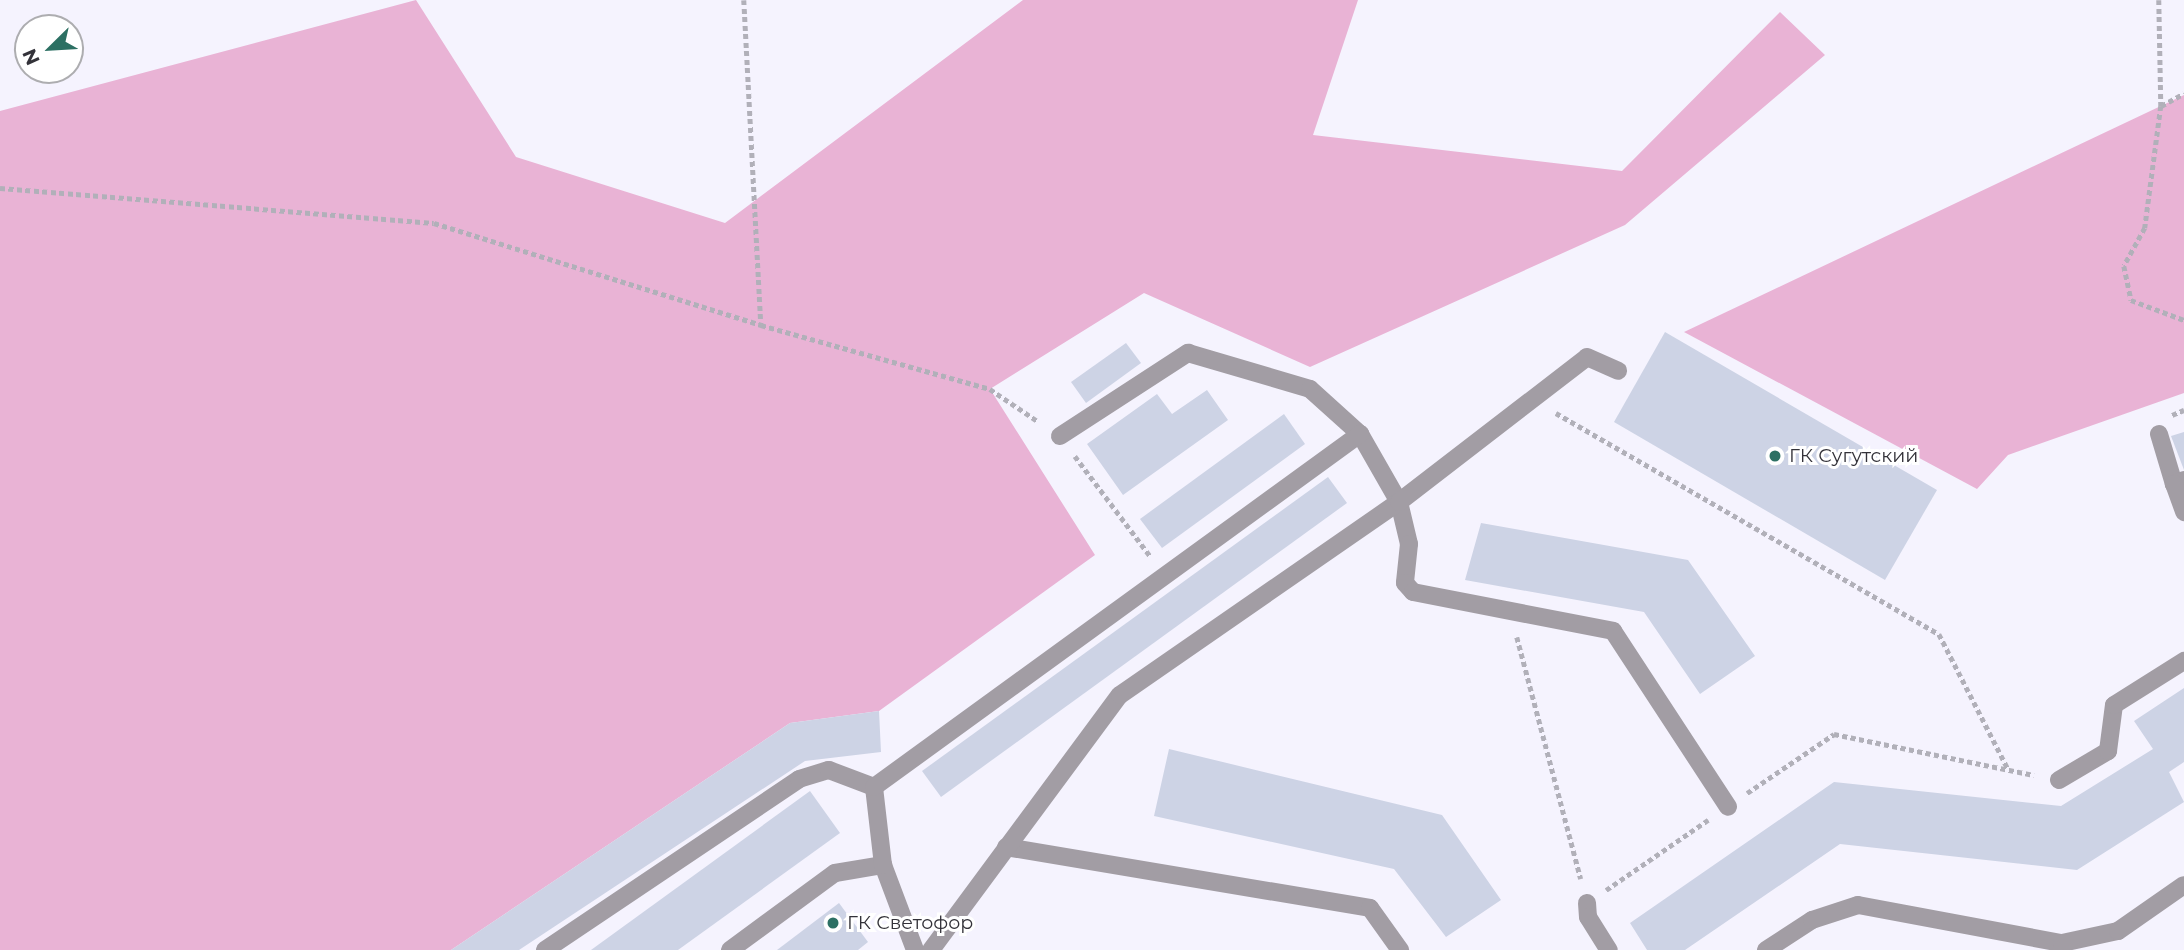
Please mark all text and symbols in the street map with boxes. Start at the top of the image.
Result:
north arrow [14,14,84,84]
text: N [18,45,45,69]
place label: ГК Сугутский [1789,445,1918,467]
marker: ГК Сугутский [1767,448,1783,464]
place label: ГК Светофор [847,912,973,934]
marker: ГК Светофор [825,915,841,931]

